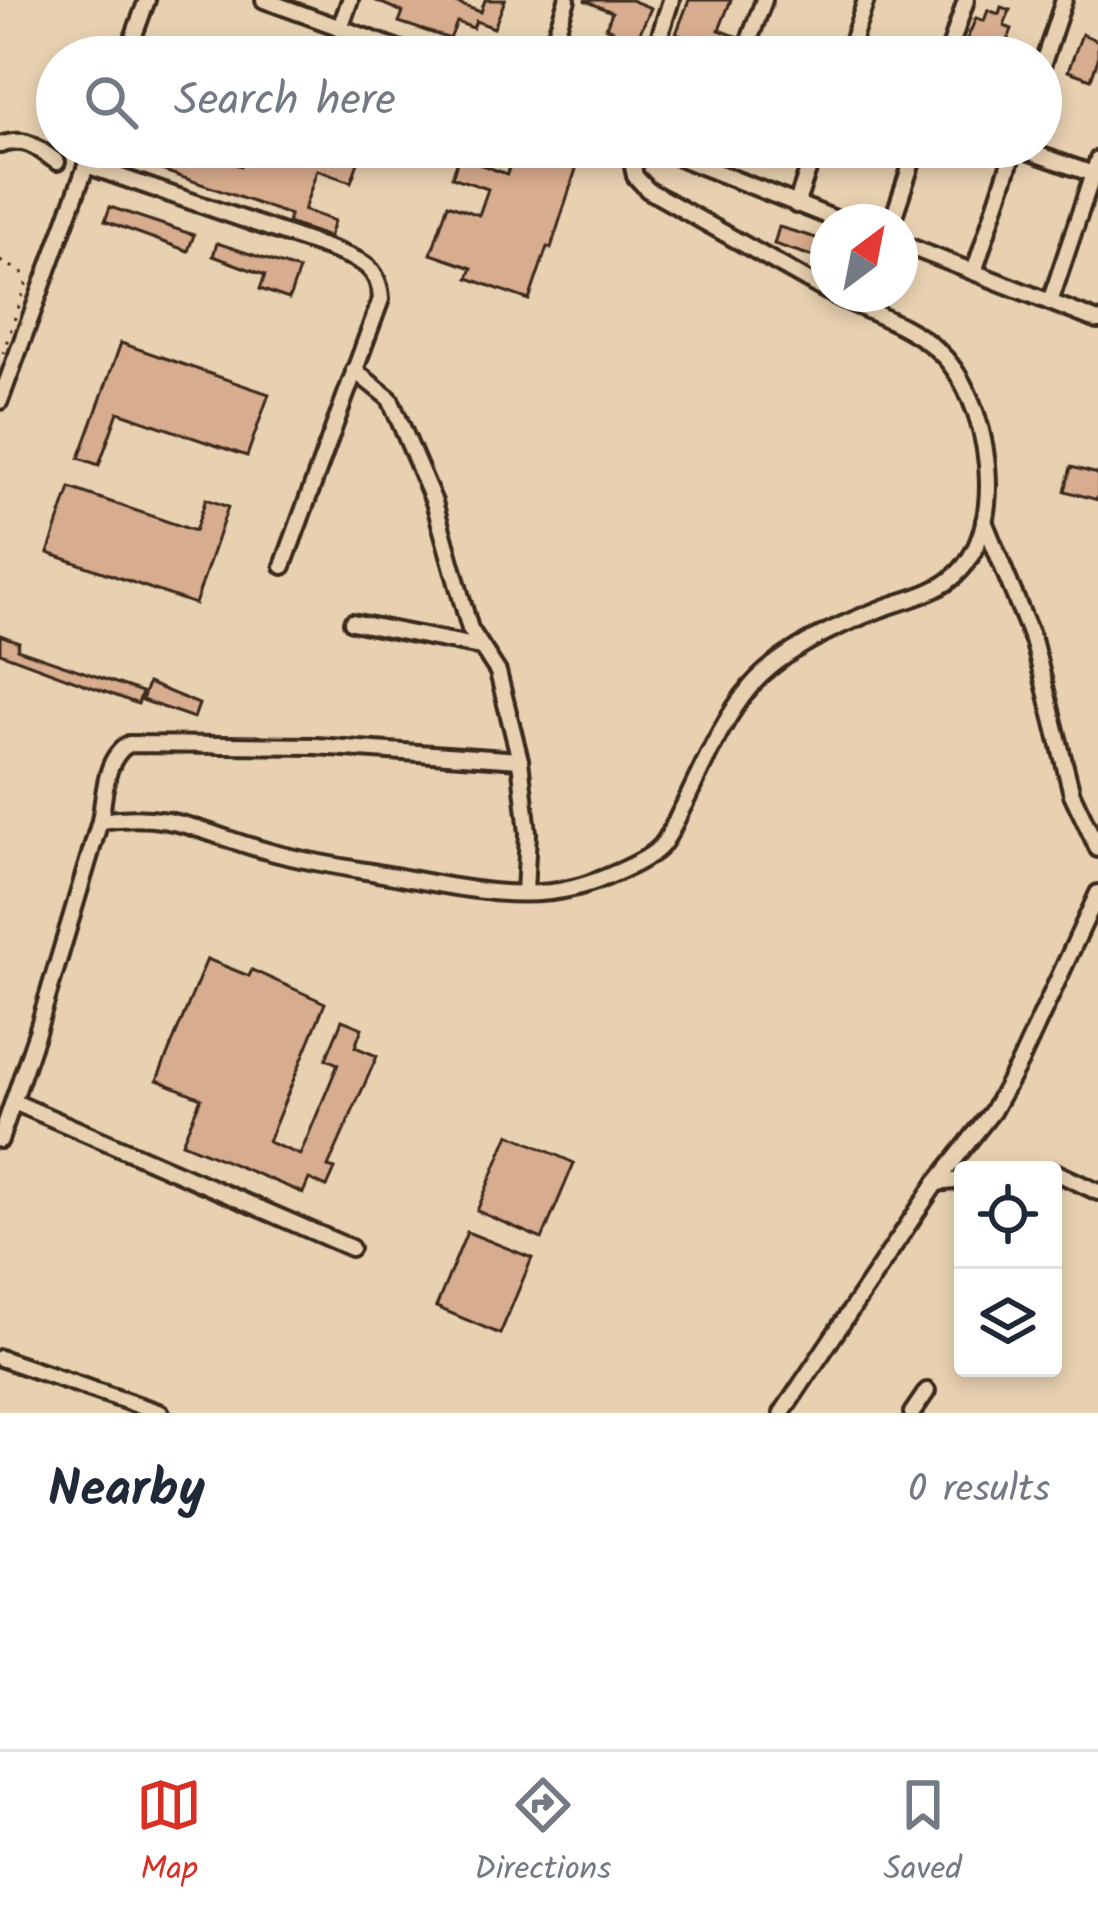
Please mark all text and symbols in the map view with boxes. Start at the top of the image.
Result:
search box [36,36,1062,168]
text: Search here [174,66,396,138]
icon: search [78,69,144,135]
north arrow [810,204,918,312]
map controls [954,1161,1062,1377]
button: locate [954,1161,1062,1269]
button: layers [954,1269,1062,1377]
text: Nearby [48,1451,205,1532]
text: 0 results [908,1460,1050,1522]
tab: Map [136,1772,202,1897]
tab: Directions [474,1772,611,1897]
tab: Saved [884,1772,962,1897]

